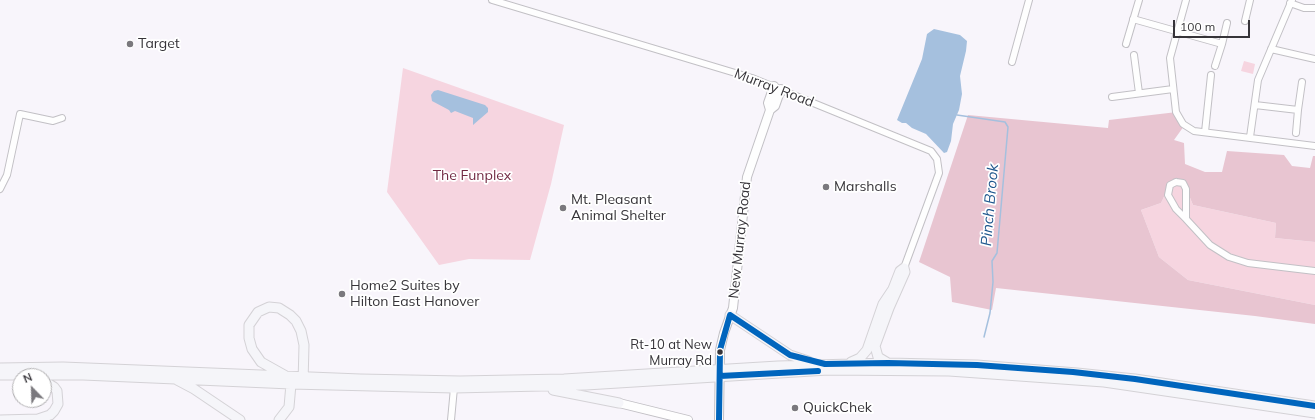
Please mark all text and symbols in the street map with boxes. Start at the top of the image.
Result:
scale bar [1175,12,1252,38]
text: 100 m [1180,19,1215,34]
place label: Target [138,36,180,52]
marker: Target [125,39,135,49]
street label: Murray Road [732,65,816,111]
water label: Pinch Brook [977,163,1003,247]
park label: The Funplex [433,168,511,184]
place label: Marshalls [834,179,897,195]
street label: New Murray Road [725,181,755,299]
marker: Marshalls [821,182,831,192]
place label: Mt. Pleasant Animal Shelter [571,192,666,224]
marker: Mt. Pleasant Animal Shelter [558,203,568,213]
place label: Home2 Suites by Hilton East Hanover [350,278,479,310]
marker: Home2 Suites by Hilton East Hanover [337,289,347,299]
place label: Rt-10 at New Murray Rd [630,337,712,368]
marker: Rt-10 at New Murray Rd [715,347,725,357]
north arrow [12,368,52,408]
text: N [21,370,34,386]
place label: QuickChek [803,400,872,416]
marker: QuickChek [790,403,800,413]

